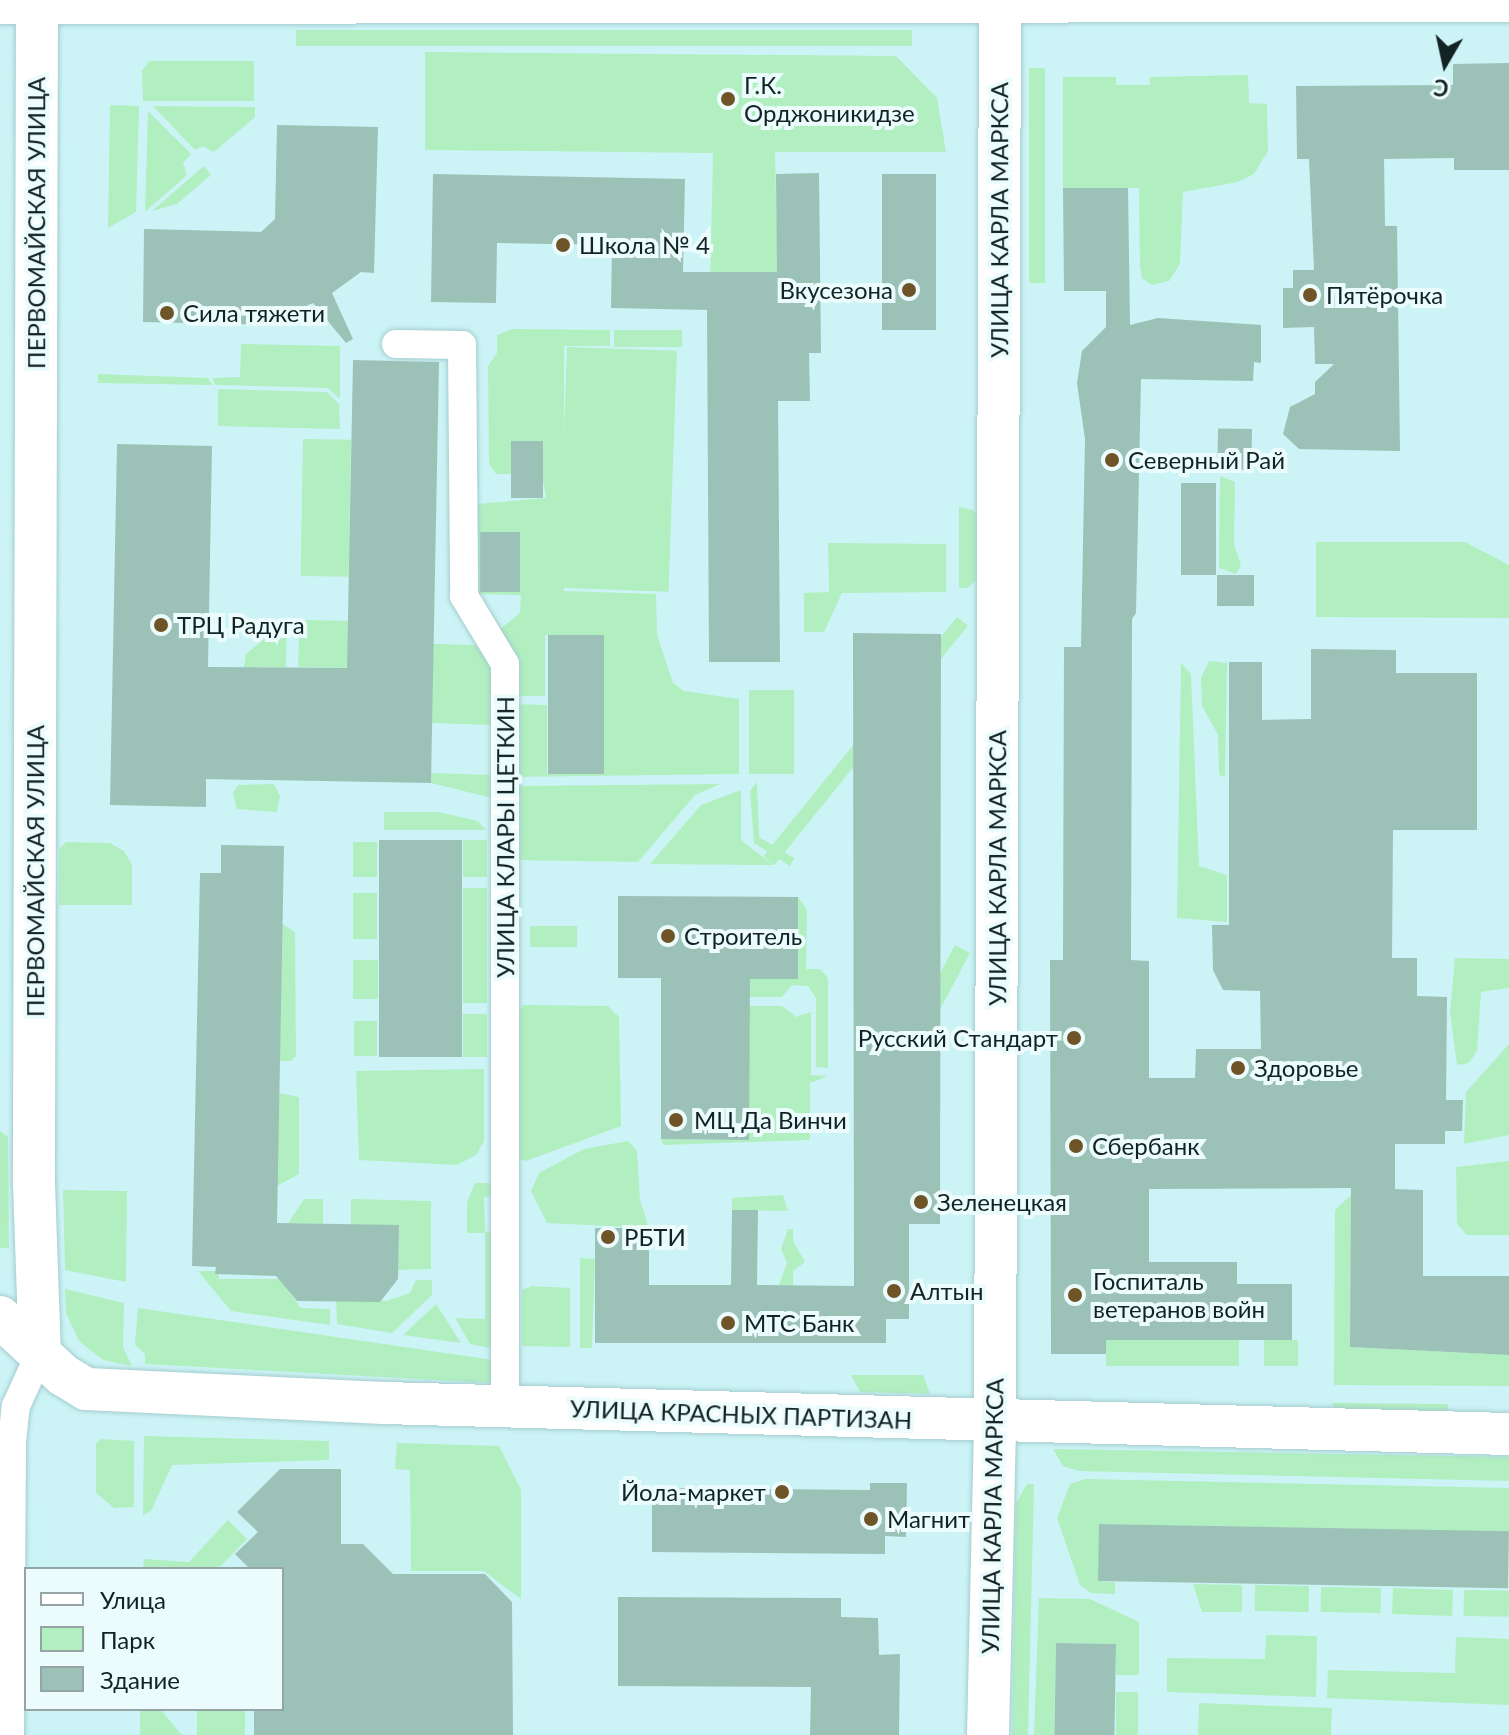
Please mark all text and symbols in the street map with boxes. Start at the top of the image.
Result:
north arrow [1405,24,1485,104]
place label: Г.К. Орджоникидзе [744,71,915,127]
text: С [1432,74,1450,103]
street label: ПЕРВОМАЙСКАЯ УЛИЦА [22,77,50,369]
street label: УЛИЦА КАРЛА МАРКСА [985,82,1013,358]
marker: Г.К. Орджоникидзе [719,90,737,108]
place label: Школа № 4 [579,231,710,259]
marker: Школа № 4 [554,236,572,254]
place label: Вкусезона [780,276,893,304]
marker: Вкусезона [900,281,918,299]
place label: Пятёрочка [1326,281,1443,309]
marker: Пятёрочка [1301,286,1319,304]
place label: Сила тяжети [183,299,325,327]
marker: Сила тяжети [158,304,176,322]
place label: Северный Рай [1128,446,1285,474]
marker: Северный Рай [1103,451,1121,469]
place label: ТРЦ Радуга [177,611,305,639]
marker: ТРЦ Радуга [152,616,170,634]
street label: УЛИЦА КЛАРЫ ЦЕТКИН [491,696,519,978]
street label: ПЕРВОМАЙСКАЯ УЛИЦА [21,725,49,1017]
street label: УЛИЦА КАРЛА МАРКСА [983,730,1011,1006]
place label: Строитель [684,922,802,950]
marker: Строитель [659,927,677,945]
place label: Русский Стандарт [858,1024,1058,1052]
marker: Русский Стандарт [1065,1029,1083,1047]
place label: Здоровье [1254,1054,1359,1082]
marker: Здоровье [1229,1059,1247,1077]
place label: МЦ Да Винчи [694,1106,847,1134]
marker: МЦ Да Винчи [665,1109,687,1131]
place label: Сбербанк [1092,1132,1200,1160]
marker: Сбербанк [1067,1137,1085,1155]
place label: Зеленецкая [937,1188,1067,1216]
marker: Зеленецкая [912,1193,930,1211]
place label: РБТИ [624,1223,686,1251]
marker: РБТИ [599,1228,617,1246]
place label: Госпиталь ветеранов войн [1093,1267,1265,1323]
place label: Алтын [910,1277,983,1305]
marker: Алтын [885,1282,903,1300]
marker: Госпиталь ветеранов войн [1064,1284,1086,1306]
place label: МТС Банк [744,1309,855,1337]
marker: МТС Банк [719,1314,737,1332]
street label: УЛИЦА КАРЛА МАРКСА [975,1378,1009,1654]
street label: УЛИЦА КРАСНЫХ ПАРТИЗАН [569,1394,913,1434]
place label: Йола-маркет [621,1478,766,1506]
marker: Йола-маркет [773,1483,791,1501]
place label: Магнит [887,1505,970,1533]
marker: Магнит [862,1510,880,1528]
legend [24,1567,284,1711]
text: Улица [100,1585,166,1614]
text: Парк [100,1625,155,1654]
text: Здание [100,1665,180,1694]

